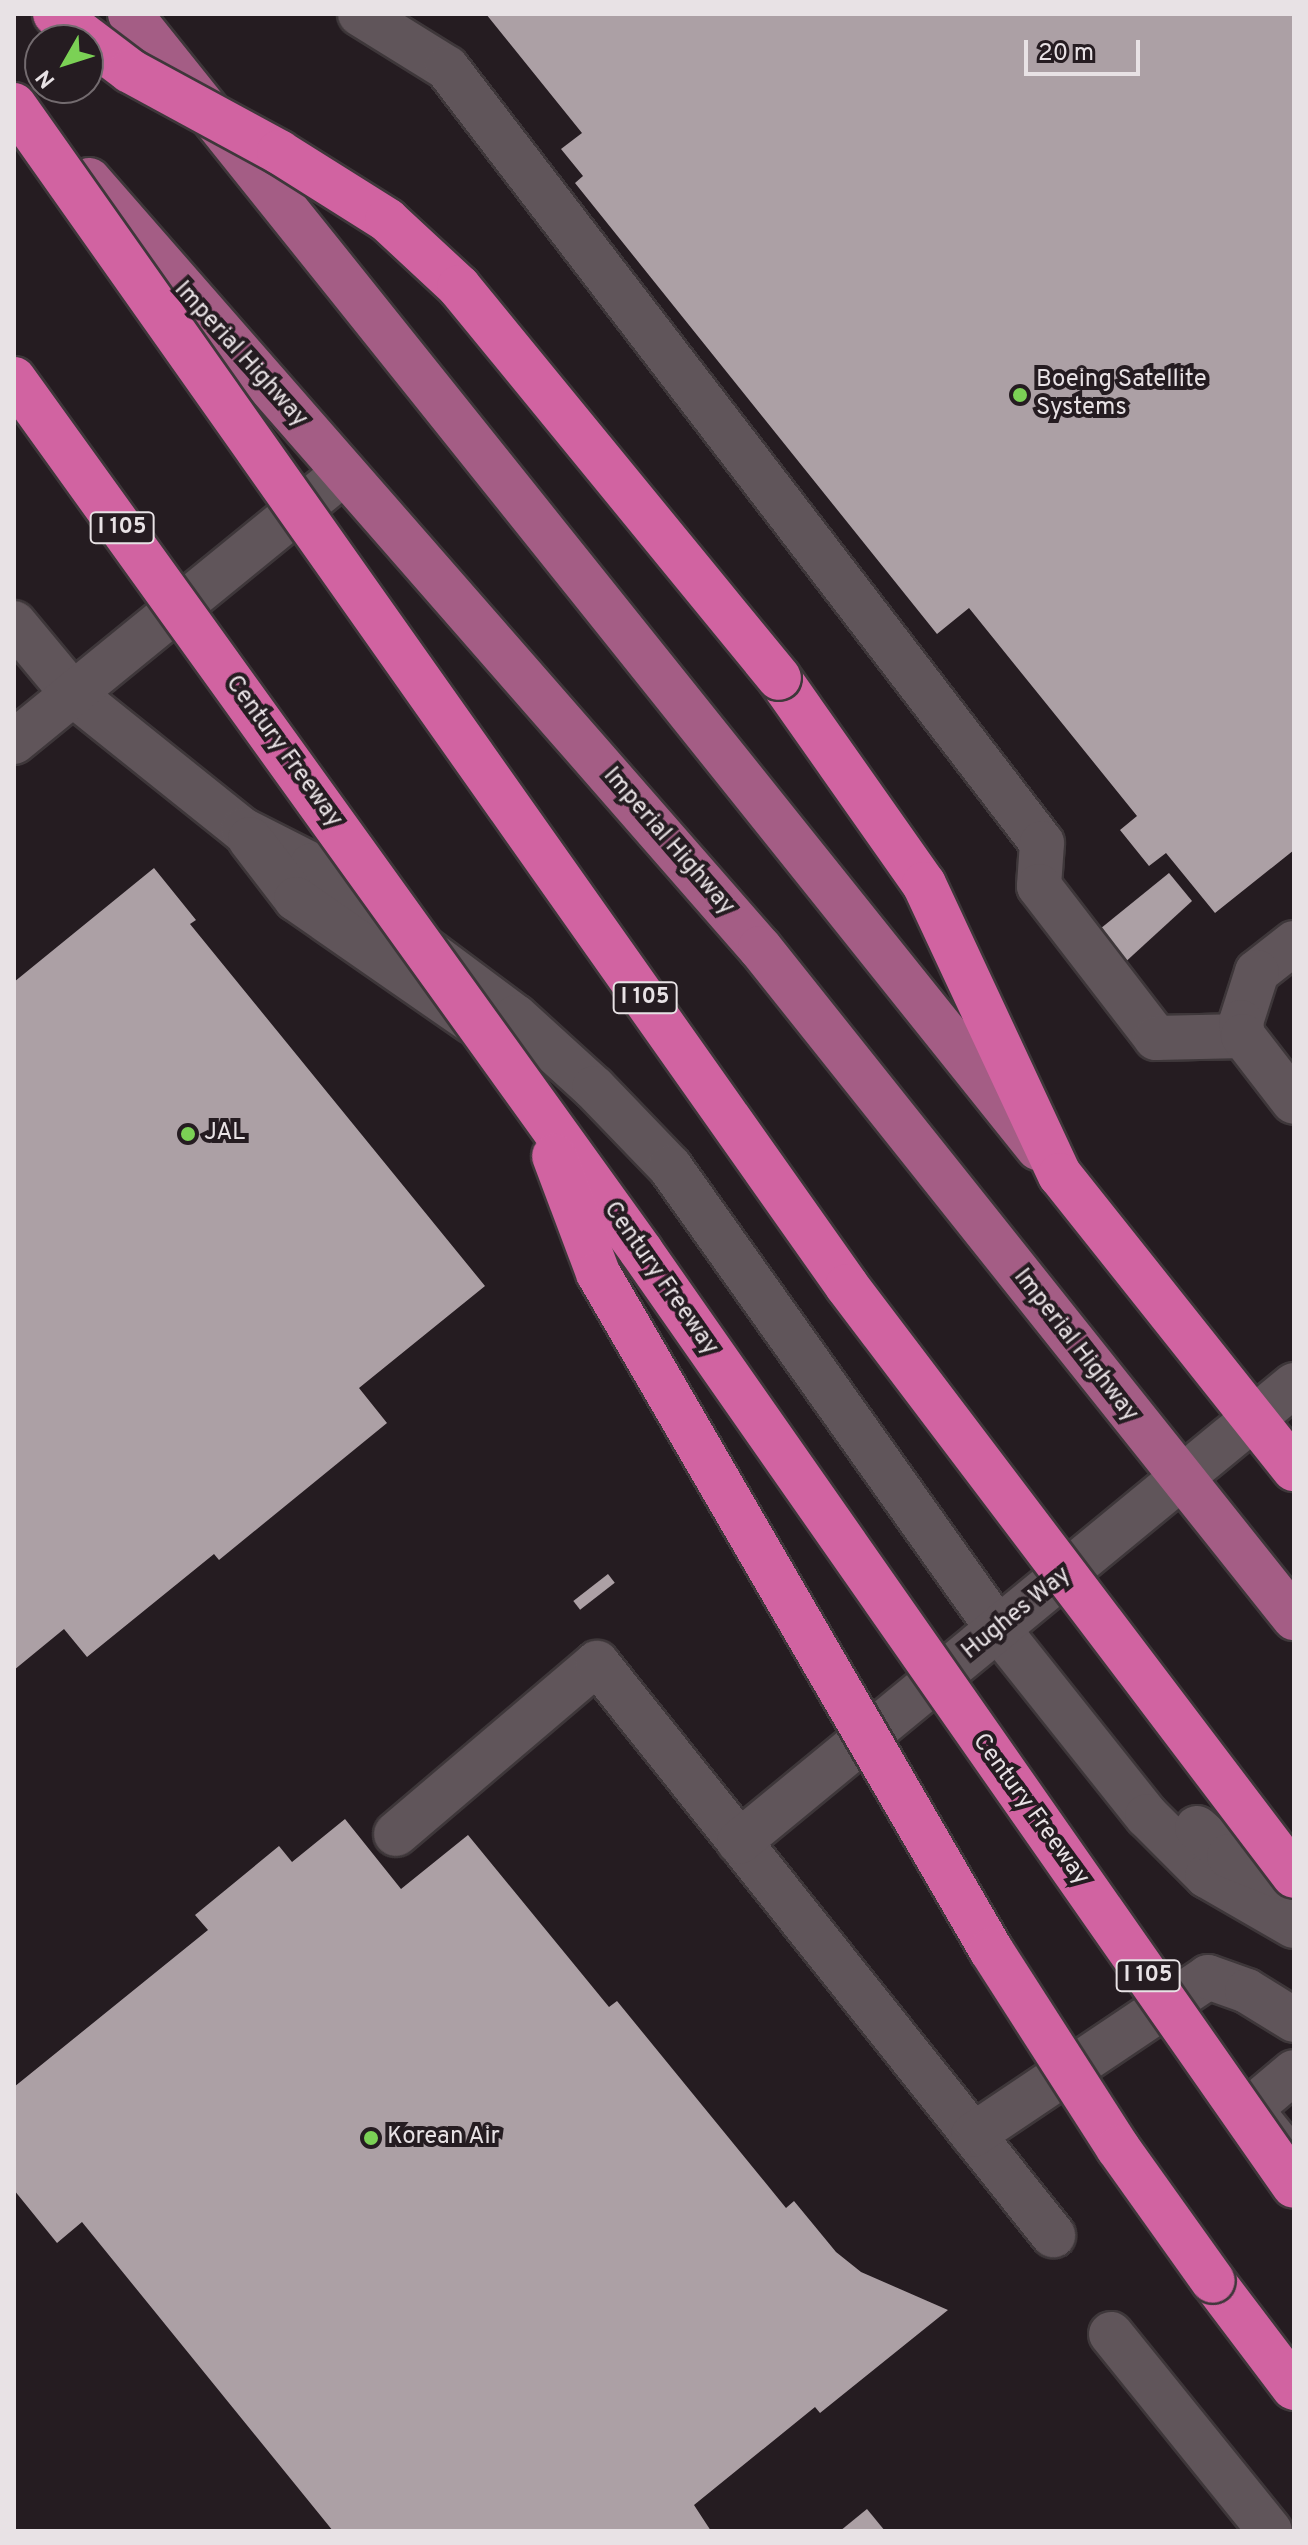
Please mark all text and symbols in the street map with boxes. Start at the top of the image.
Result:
north arrow [24,24,104,104]
scale bar [1028,24,1144,74]
text: 20 m [1038,39,1094,69]
text: N [31,64,62,93]
street label: Imperial Highway [167,276,313,434]
place label: Boeing Satellite Systems [1036,367,1207,423]
marker: Boeing Satellite Systems [1011,386,1029,404]
road number: I 105 [88,510,156,546]
street label: Century Freeway [218,670,348,834]
street label: Imperial Highway [596,762,740,922]
road number: I 105 [611,980,679,1016]
place label: JAL [204,1120,245,1148]
marker: JAL [179,1125,197,1143]
street label: Century Freeway [596,1197,724,1361]
street label: Imperial Highway [1006,1264,1144,1428]
street label: Hughes Way [957,1561,1077,1667]
street label: Century Freeway [965,1728,1095,1892]
road number: I 105 [1114,1958,1182,1994]
place label: Korean Air [387,2124,501,2152]
marker: Korean Air [362,2129,380,2147]

